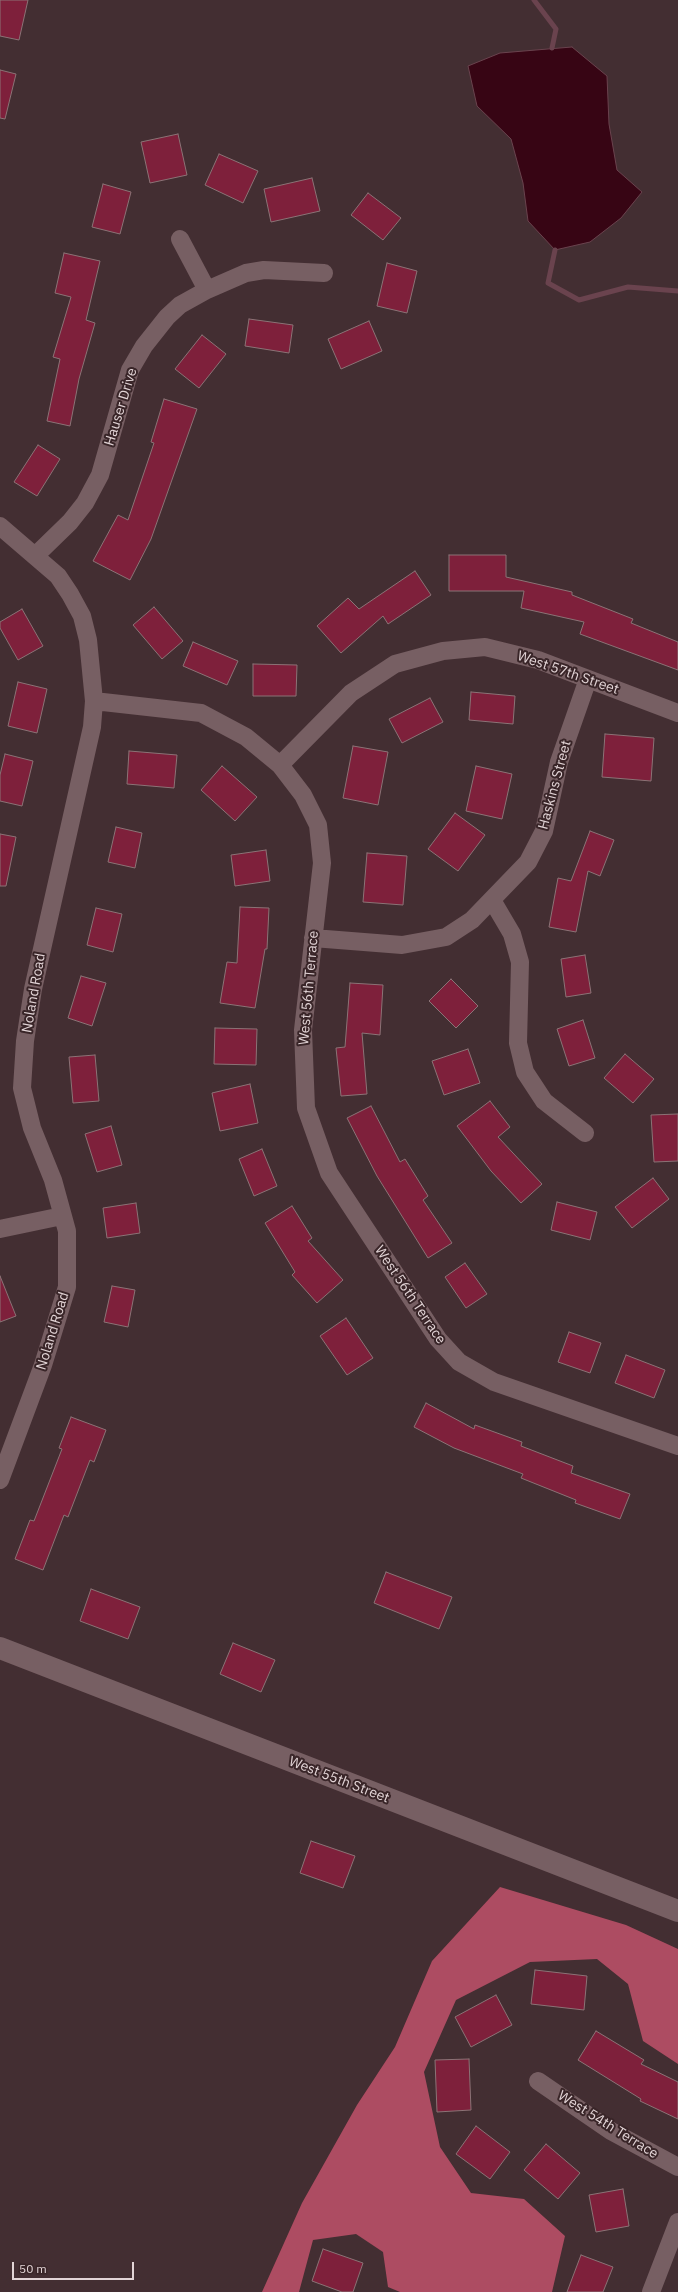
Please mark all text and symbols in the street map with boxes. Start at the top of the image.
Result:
street label: Hauser Drive [101,366,141,448]
street label: West 57th Street [515,648,621,698]
street label: Haskins Street [535,739,575,831]
street label: West 56th Terrace [296,930,322,1046]
street label: Noland Road [19,952,49,1034]
street label: West 56th Terrace [371,1243,449,1347]
street label: Noland Road [33,1290,73,1372]
street label: West 55th Street [286,1753,392,1807]
street label: West 54th Terrace [555,2087,661,2163]
scale bar [14,2254,136,2280]
text: 50 m [19,2261,47,2276]

